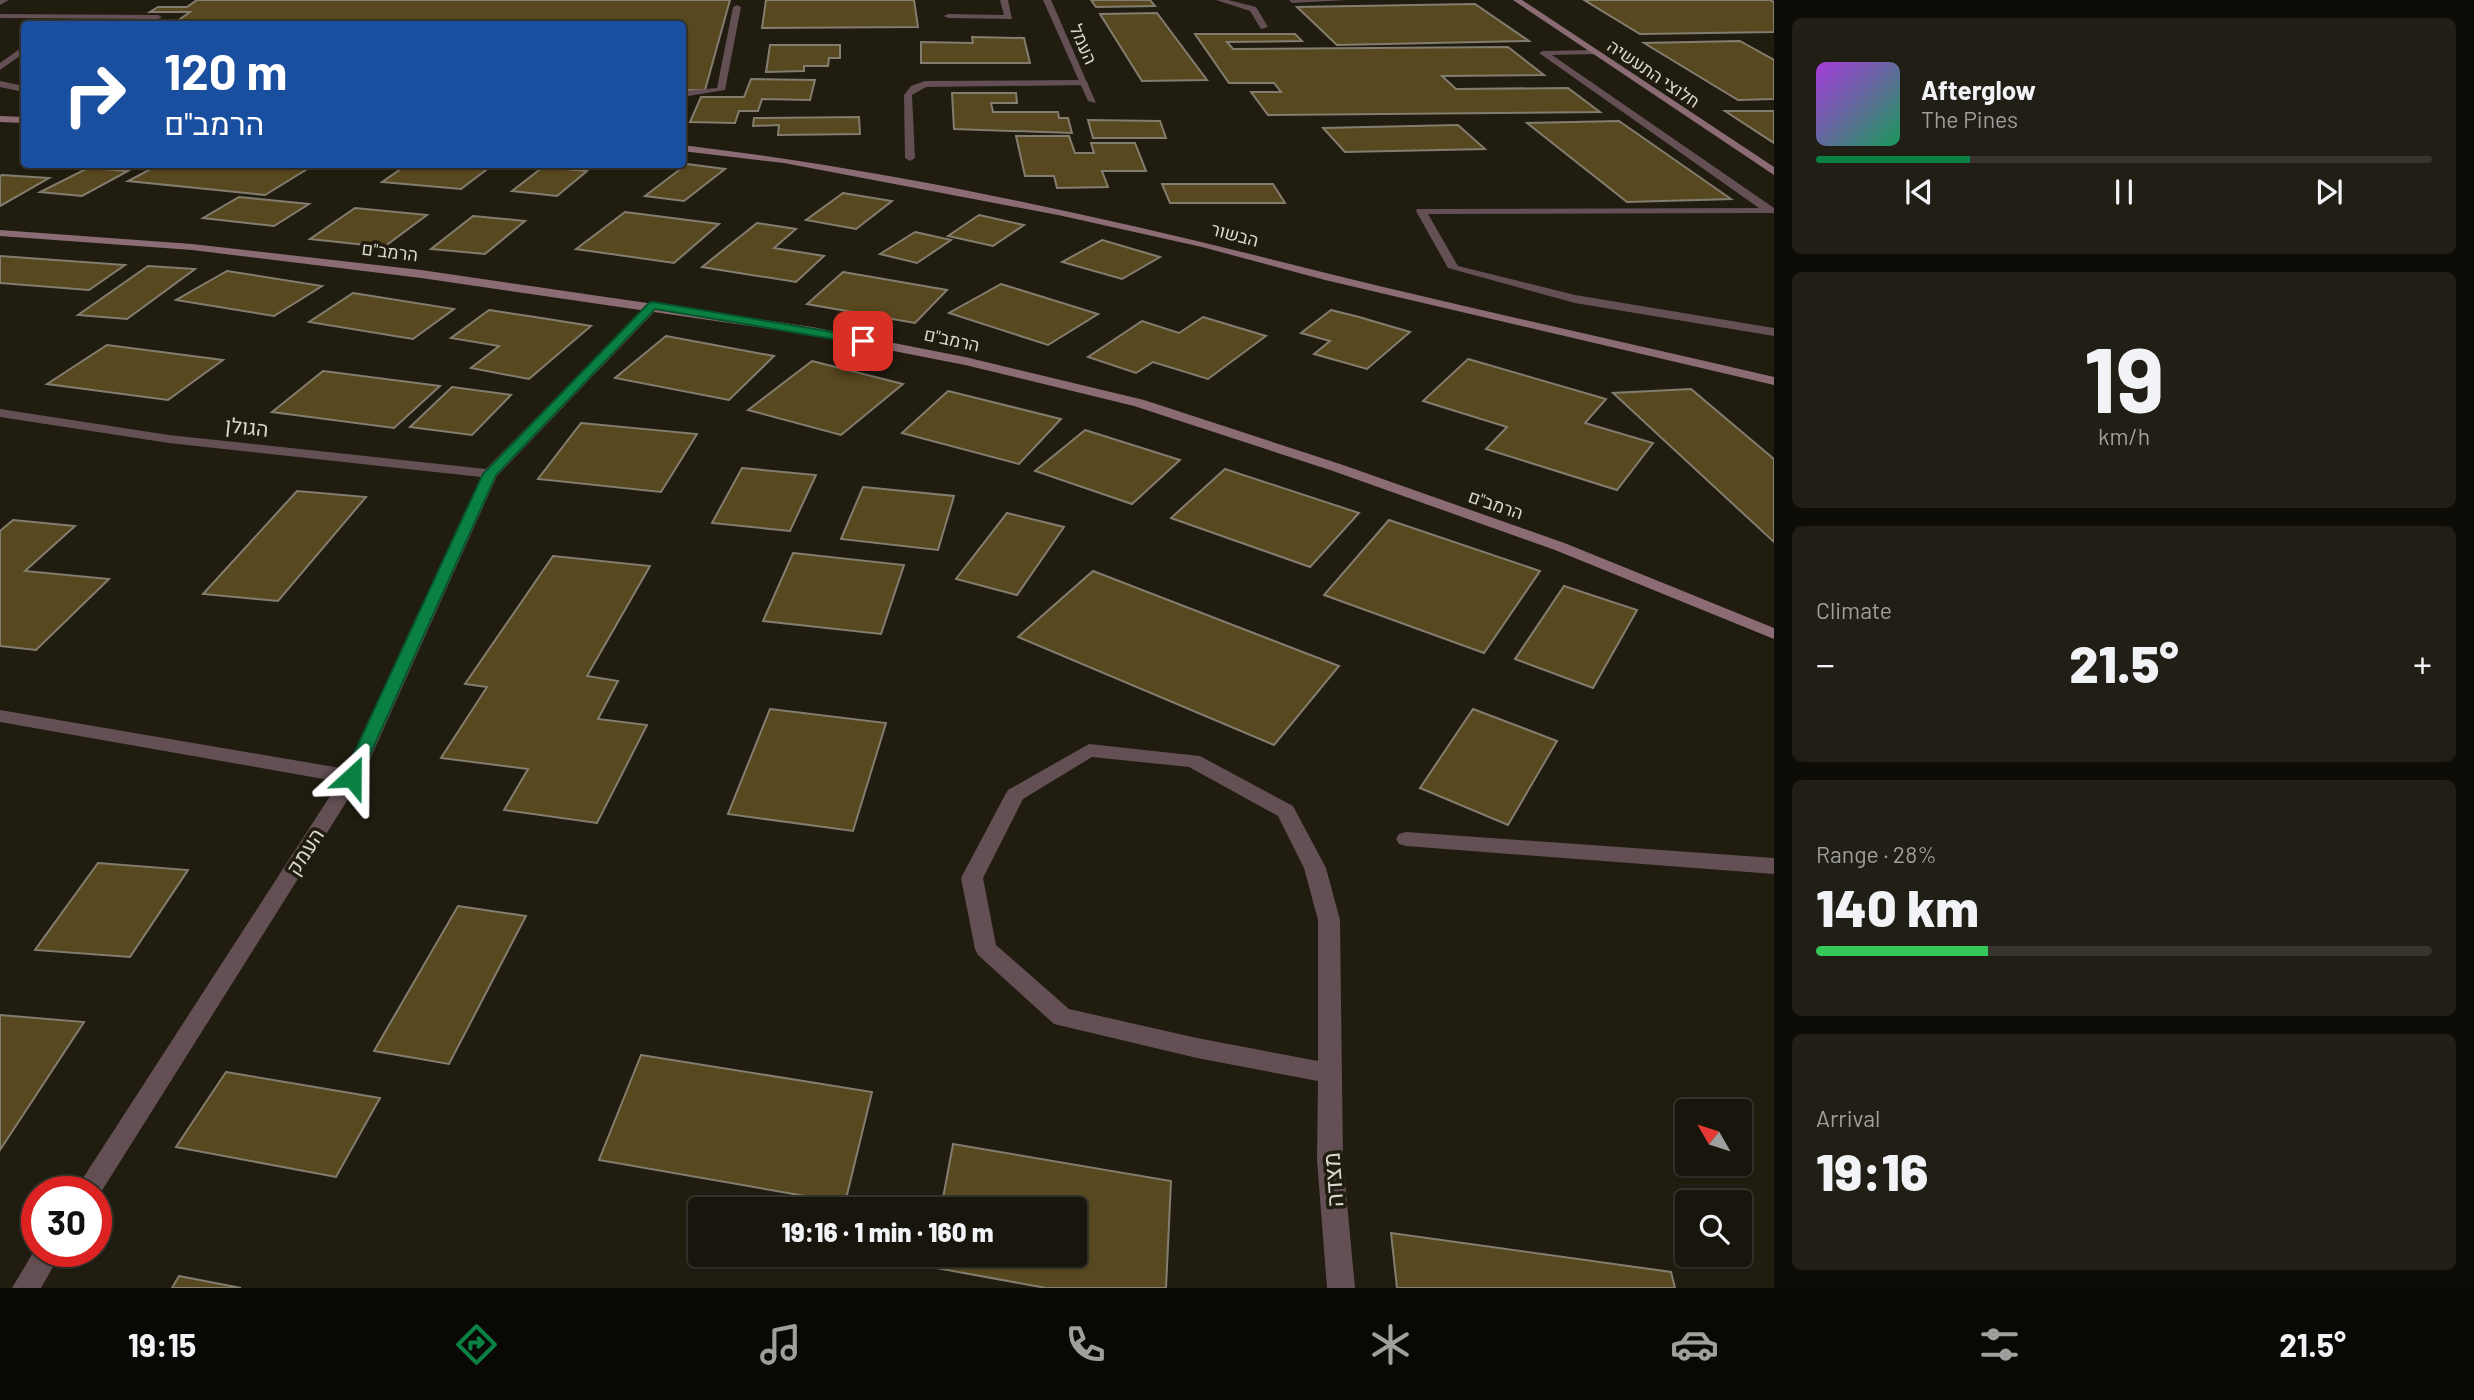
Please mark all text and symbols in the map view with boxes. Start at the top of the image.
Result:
street label: העמל [1065,20,1103,68]
street label: חלוצי התעשיה [1604,34,1704,112]
text: 120 m [164,41,287,100]
icon: right [49,49,140,140]
text: Afterglow [1921,74,2036,105]
text: הרמב"ם [164,103,264,141]
text: The Pines [1921,105,2018,133]
icon: previous [1900,173,1938,211]
icon: pause [2105,173,2143,211]
icon: next [2310,173,2348,211]
street label: הבשור [1209,217,1261,251]
street label: הרמב"ם [361,237,419,265]
pin [833,311,893,371]
icon: arrive [844,322,882,360]
street label: הרמב"ם [922,322,982,356]
text: 19 [2084,322,2164,431]
street label: הגולן [224,411,270,441]
text: km/h [2098,422,2150,450]
street label: הרמב"ם [1466,484,1526,524]
text: Climate [1816,596,1892,624]
text: 21.5° [2069,631,2179,693]
text: − [1816,640,1835,686]
text: + [2413,640,2432,686]
position arrow [315,740,389,814]
street label: העמק [280,823,328,879]
text: Range · 28% [1816,840,1937,868]
text: 140 km [1816,875,1979,937]
north arrow [1675,1099,1752,1176]
map controls [1675,1099,1752,1267]
text: Arrival [1816,1104,1880,1132]
text: 19:16 [1816,1139,1928,1201]
street label: מצדה [1316,1152,1348,1208]
speed limit sign: 30 [21,1176,112,1267]
button: search [1675,1190,1752,1267]
text: 19:16 · 1 min · 160 m [781,1216,994,1247]
icon: directions [452,1320,501,1369]
icon: music [756,1320,805,1369]
icon: phone [1061,1320,1110,1369]
icon: climate [1366,1320,1415,1369]
icon: car [1670,1320,1719,1369]
icon: filters [1975,1320,2024,1369]
text: 19:15 [128,1325,196,1363]
text: 21.5° [2279,1325,2346,1363]

